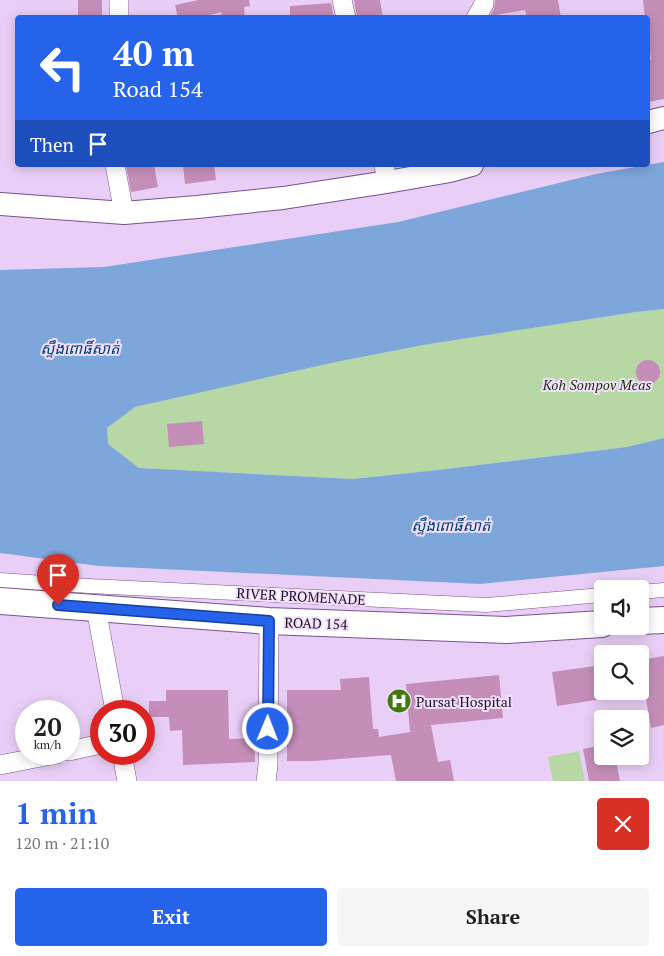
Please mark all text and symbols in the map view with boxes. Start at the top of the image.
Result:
text: 40 m [113,30,194,76]
icon: left [30,35,95,100]
text: Road 154 [113,74,203,103]
icon: arrive [84,130,112,158]
text: Then [30,132,74,157]
water label: ស្ទឹងពោធិ៍សាត់ [41,338,121,358]
park label: Koh Sompov Meas [542,375,651,394]
water label: ស្ទឹងពោធិ៍សាត់ [412,515,492,535]
pin [37,554,79,605]
icon: arrive [44,561,72,589]
map controls [594,580,649,765]
button: sound [594,580,649,635]
street label: RIVER PROMENADE [236,583,366,609]
street label: ROAD 154 [284,612,349,634]
button: search [594,645,649,700]
hospital icon: Pursat Hospital [386,688,412,714]
place label: Pursat Hospital [416,692,512,711]
speed limit sign: 30 [90,700,155,765]
position arrow [241,702,293,754]
text: 20 [33,710,62,743]
button: layers [594,710,649,765]
text: km/h [34,737,61,752]
text: 1 min [15,793,97,833]
button: close [597,798,649,850]
text: 120 m · 21:10 [15,832,109,854]
button: Exit [15,888,327,946]
button: Share [337,888,649,946]

